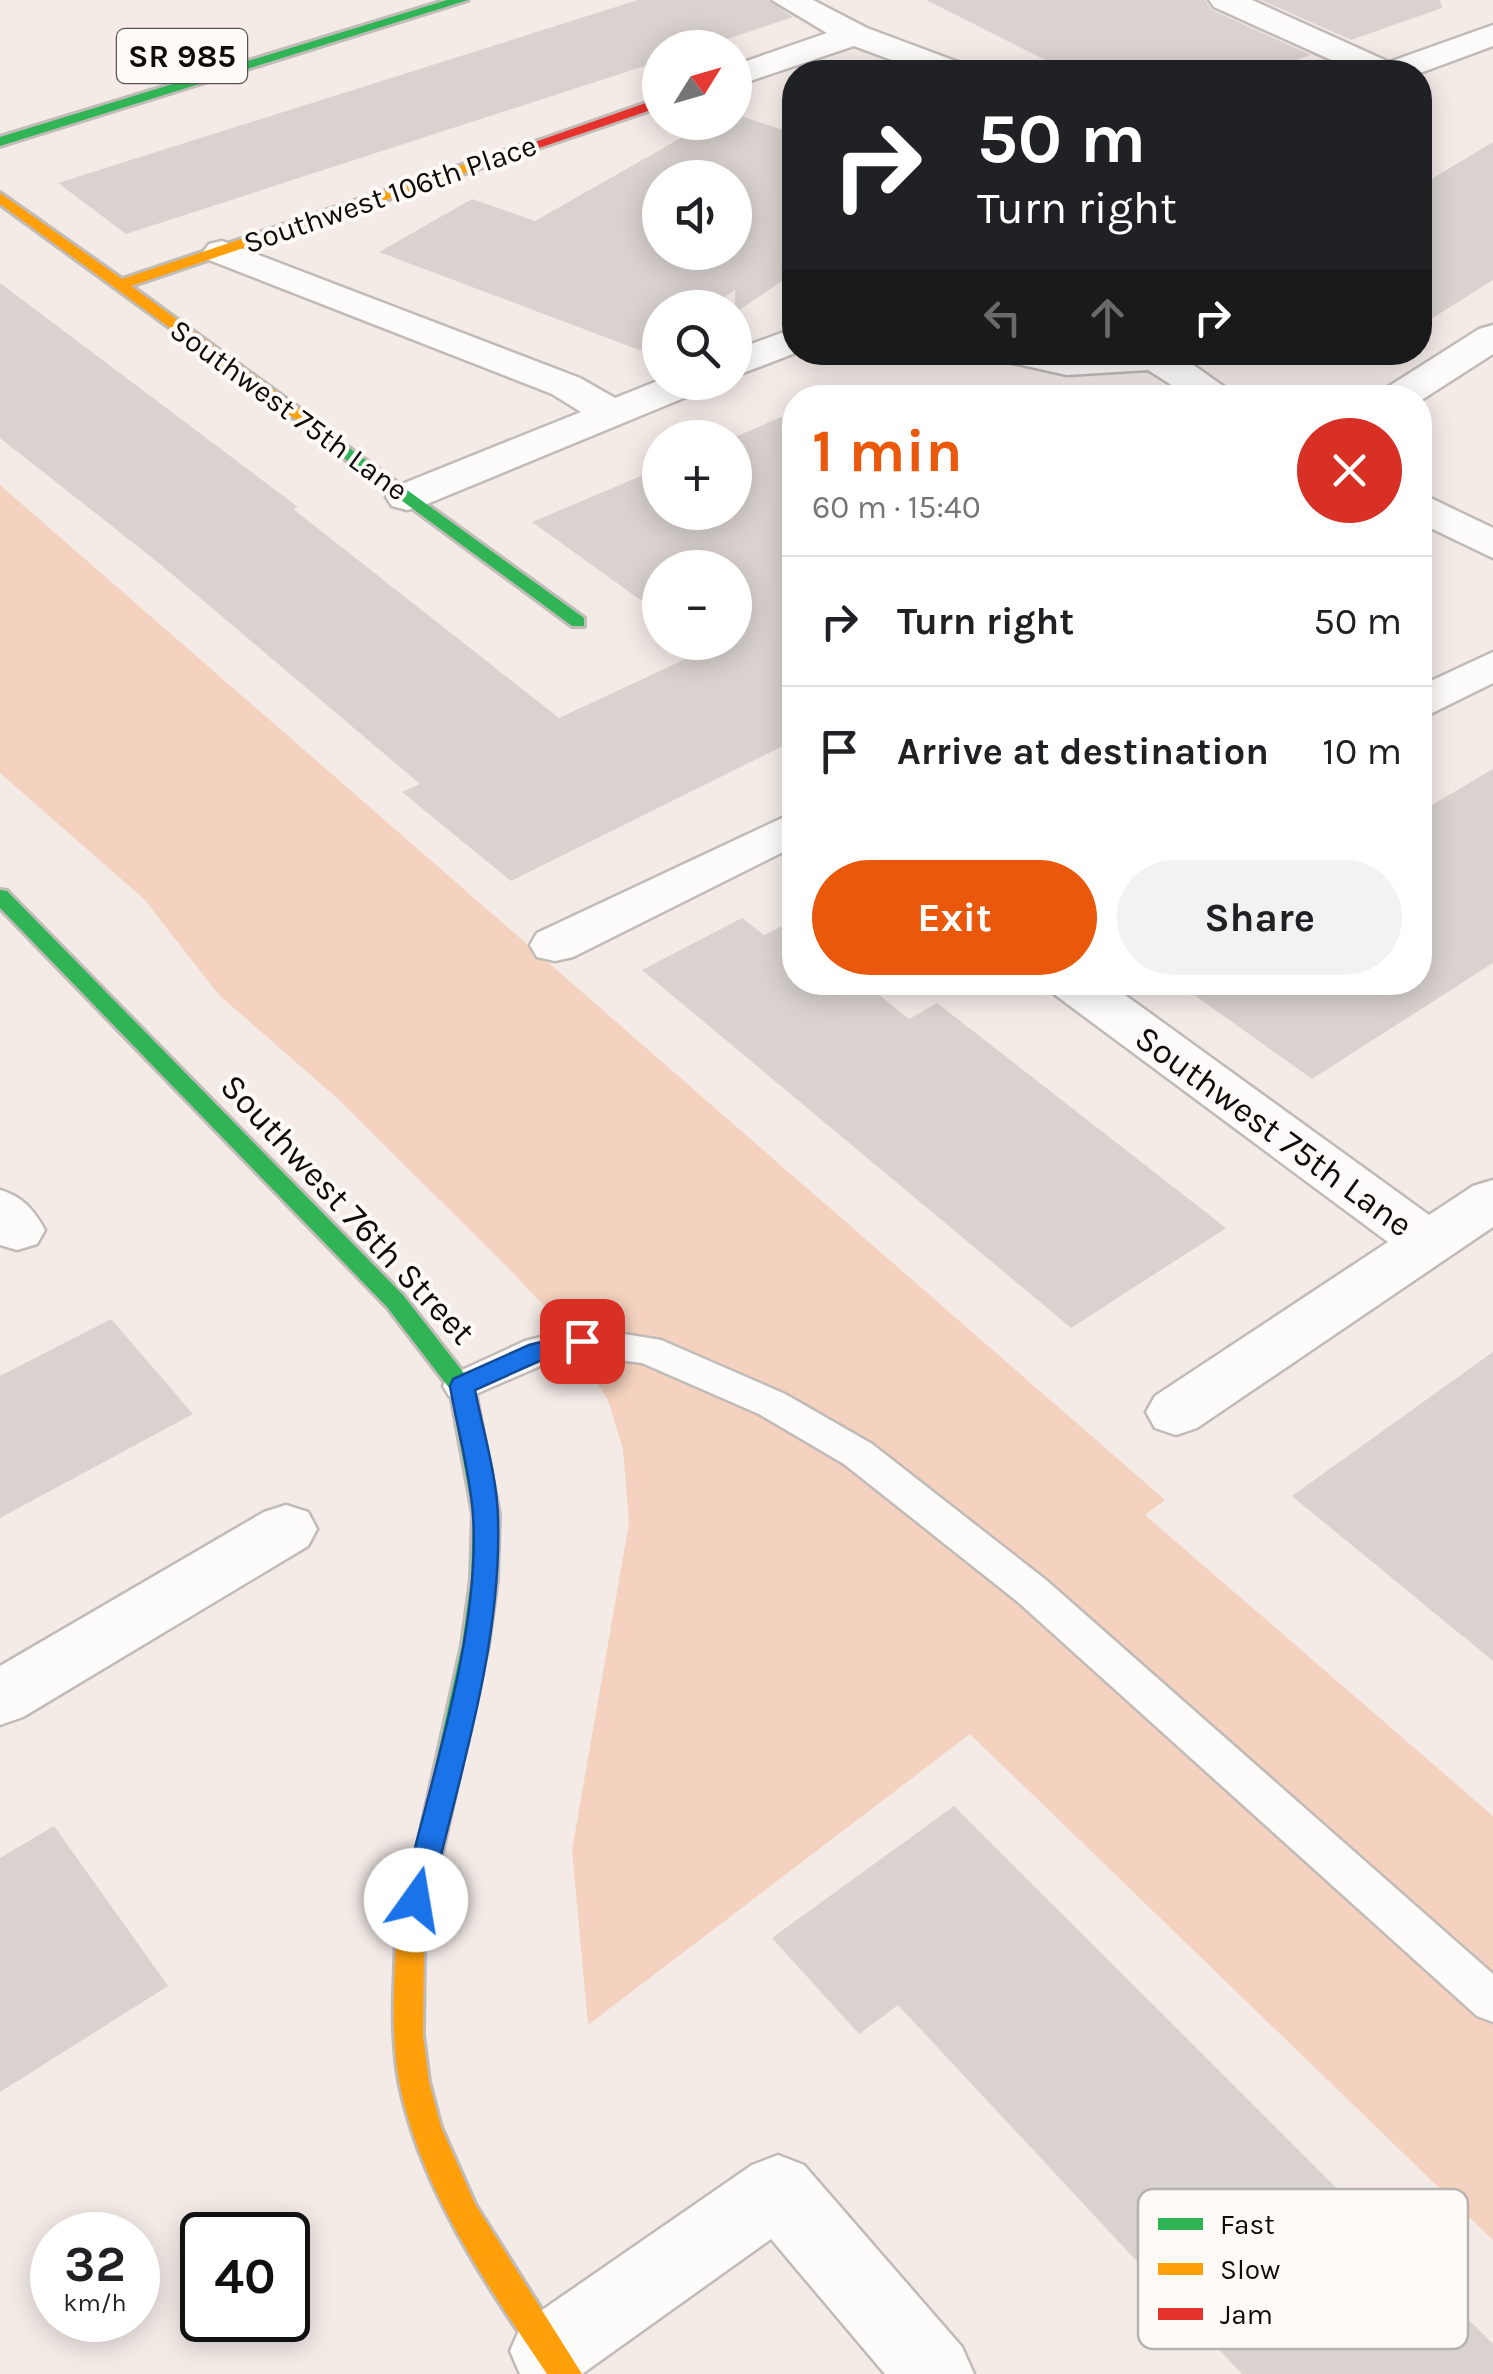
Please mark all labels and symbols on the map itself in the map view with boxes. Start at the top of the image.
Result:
road number: SR 985 [117,29,247,83]
north arrow [642,30,752,140]
street label: Southwest 106th Place [239,127,541,261]
street label: Southwest 75th Lane [163,312,415,508]
street label: Southwest 75th Lane [1127,1017,1420,1246]
street label: Southwest 76th Street [212,1066,483,1353]
pin [540,1299,625,1384]
position arrow [364,1848,468,1952]
legend [1138,2189,1468,2349]
text: Fast [1220,2208,1275,2241]
speed limit sign: 40 [180,2212,310,2342]
text: Slow [1220,2253,1280,2286]
text: Jam [1220,2298,1273,2331]

